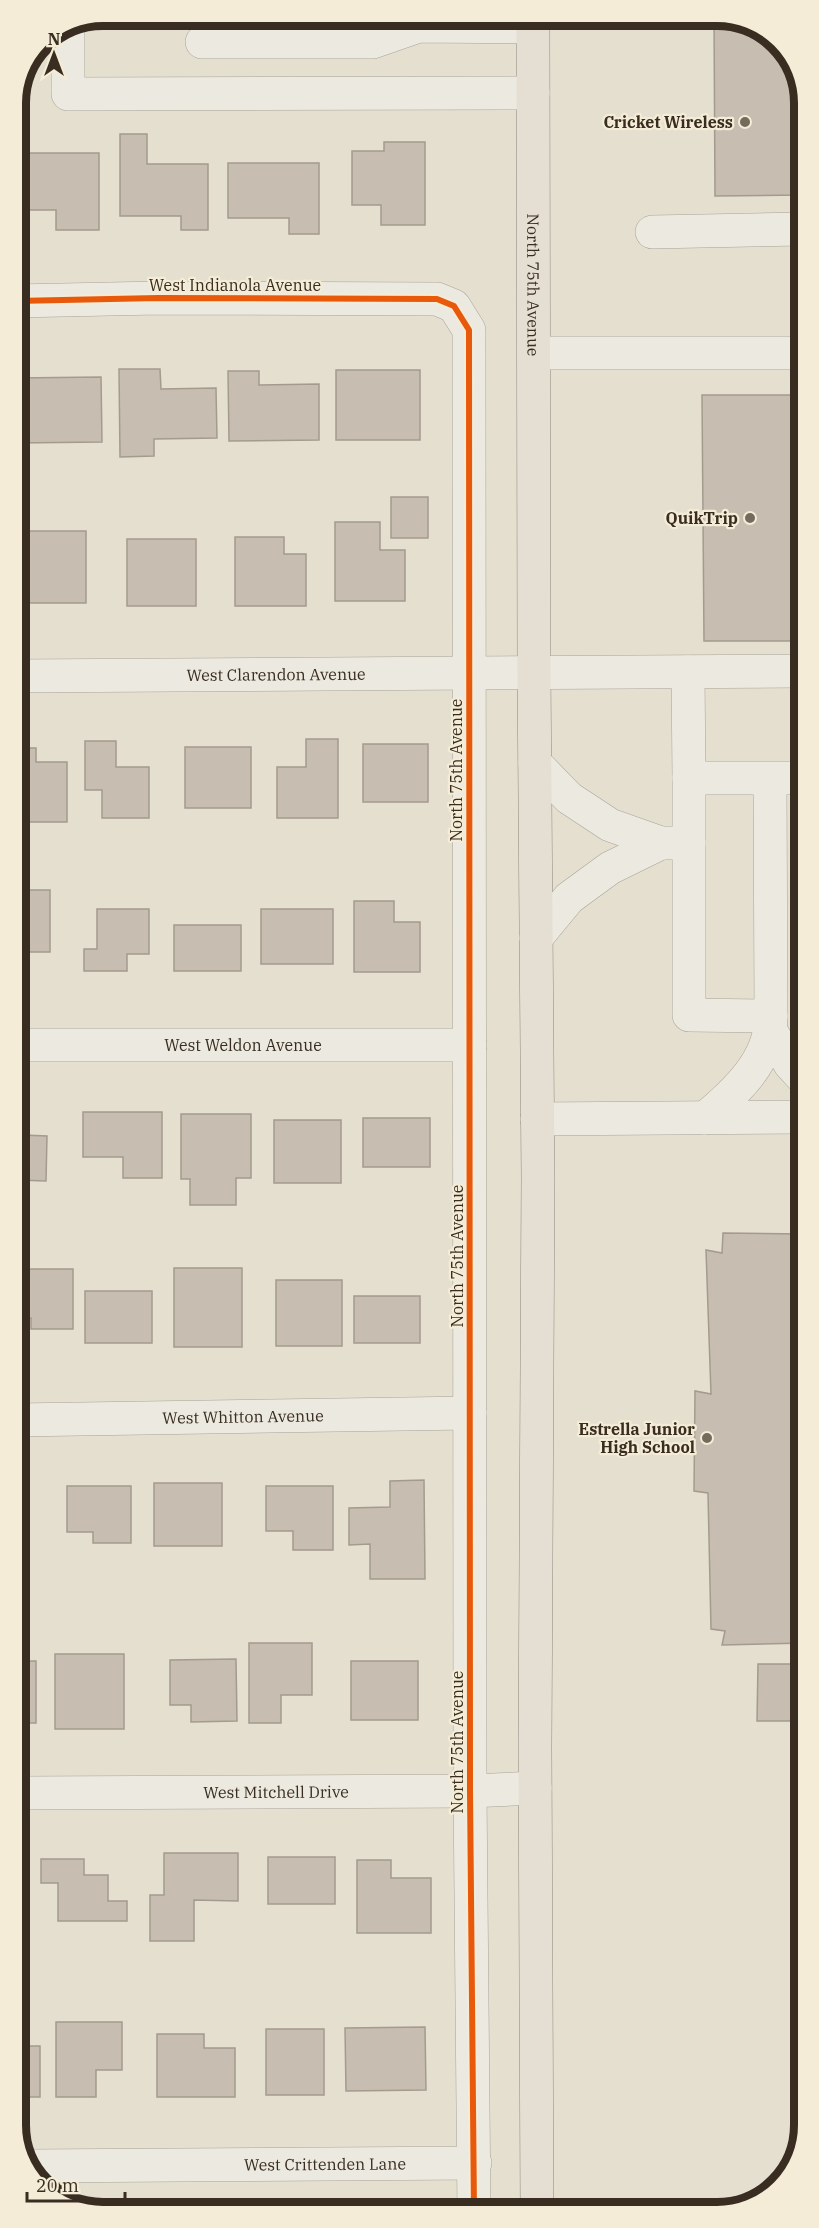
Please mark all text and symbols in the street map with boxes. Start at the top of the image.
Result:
north arrow [24,24,84,84]
text: N [48,29,60,49]
place label: Cricket Wireless [603,112,733,132]
marker: Cricket Wireless [738,115,752,129]
street label: North 75th Avenue [523,214,544,356]
street label: West Indianola Avenue [149,275,321,295]
place label: QuikTrip [666,508,738,528]
marker: QuikTrip [743,511,757,525]
street label: West Clarendon Avenue [186,664,366,685]
street label: North 75th Avenue [446,699,466,841]
street label: West Weldon Avenue [164,1035,322,1055]
street label: North 75th Avenue [447,1185,467,1327]
street label: West Whitton Avenue [162,1405,324,1428]
place label: Estrella Junior High School [579,1419,695,1457]
marker: Estrella Junior High School [700,1431,714,1445]
street label: North 75th Avenue [447,1671,467,1813]
street label: West Mitchell Drive [203,1782,349,1802]
street label: West Crittenden Lane [244,2153,406,2175]
scale bar [27,2165,124,2203]
text: 20 m [36,2174,79,2197]

